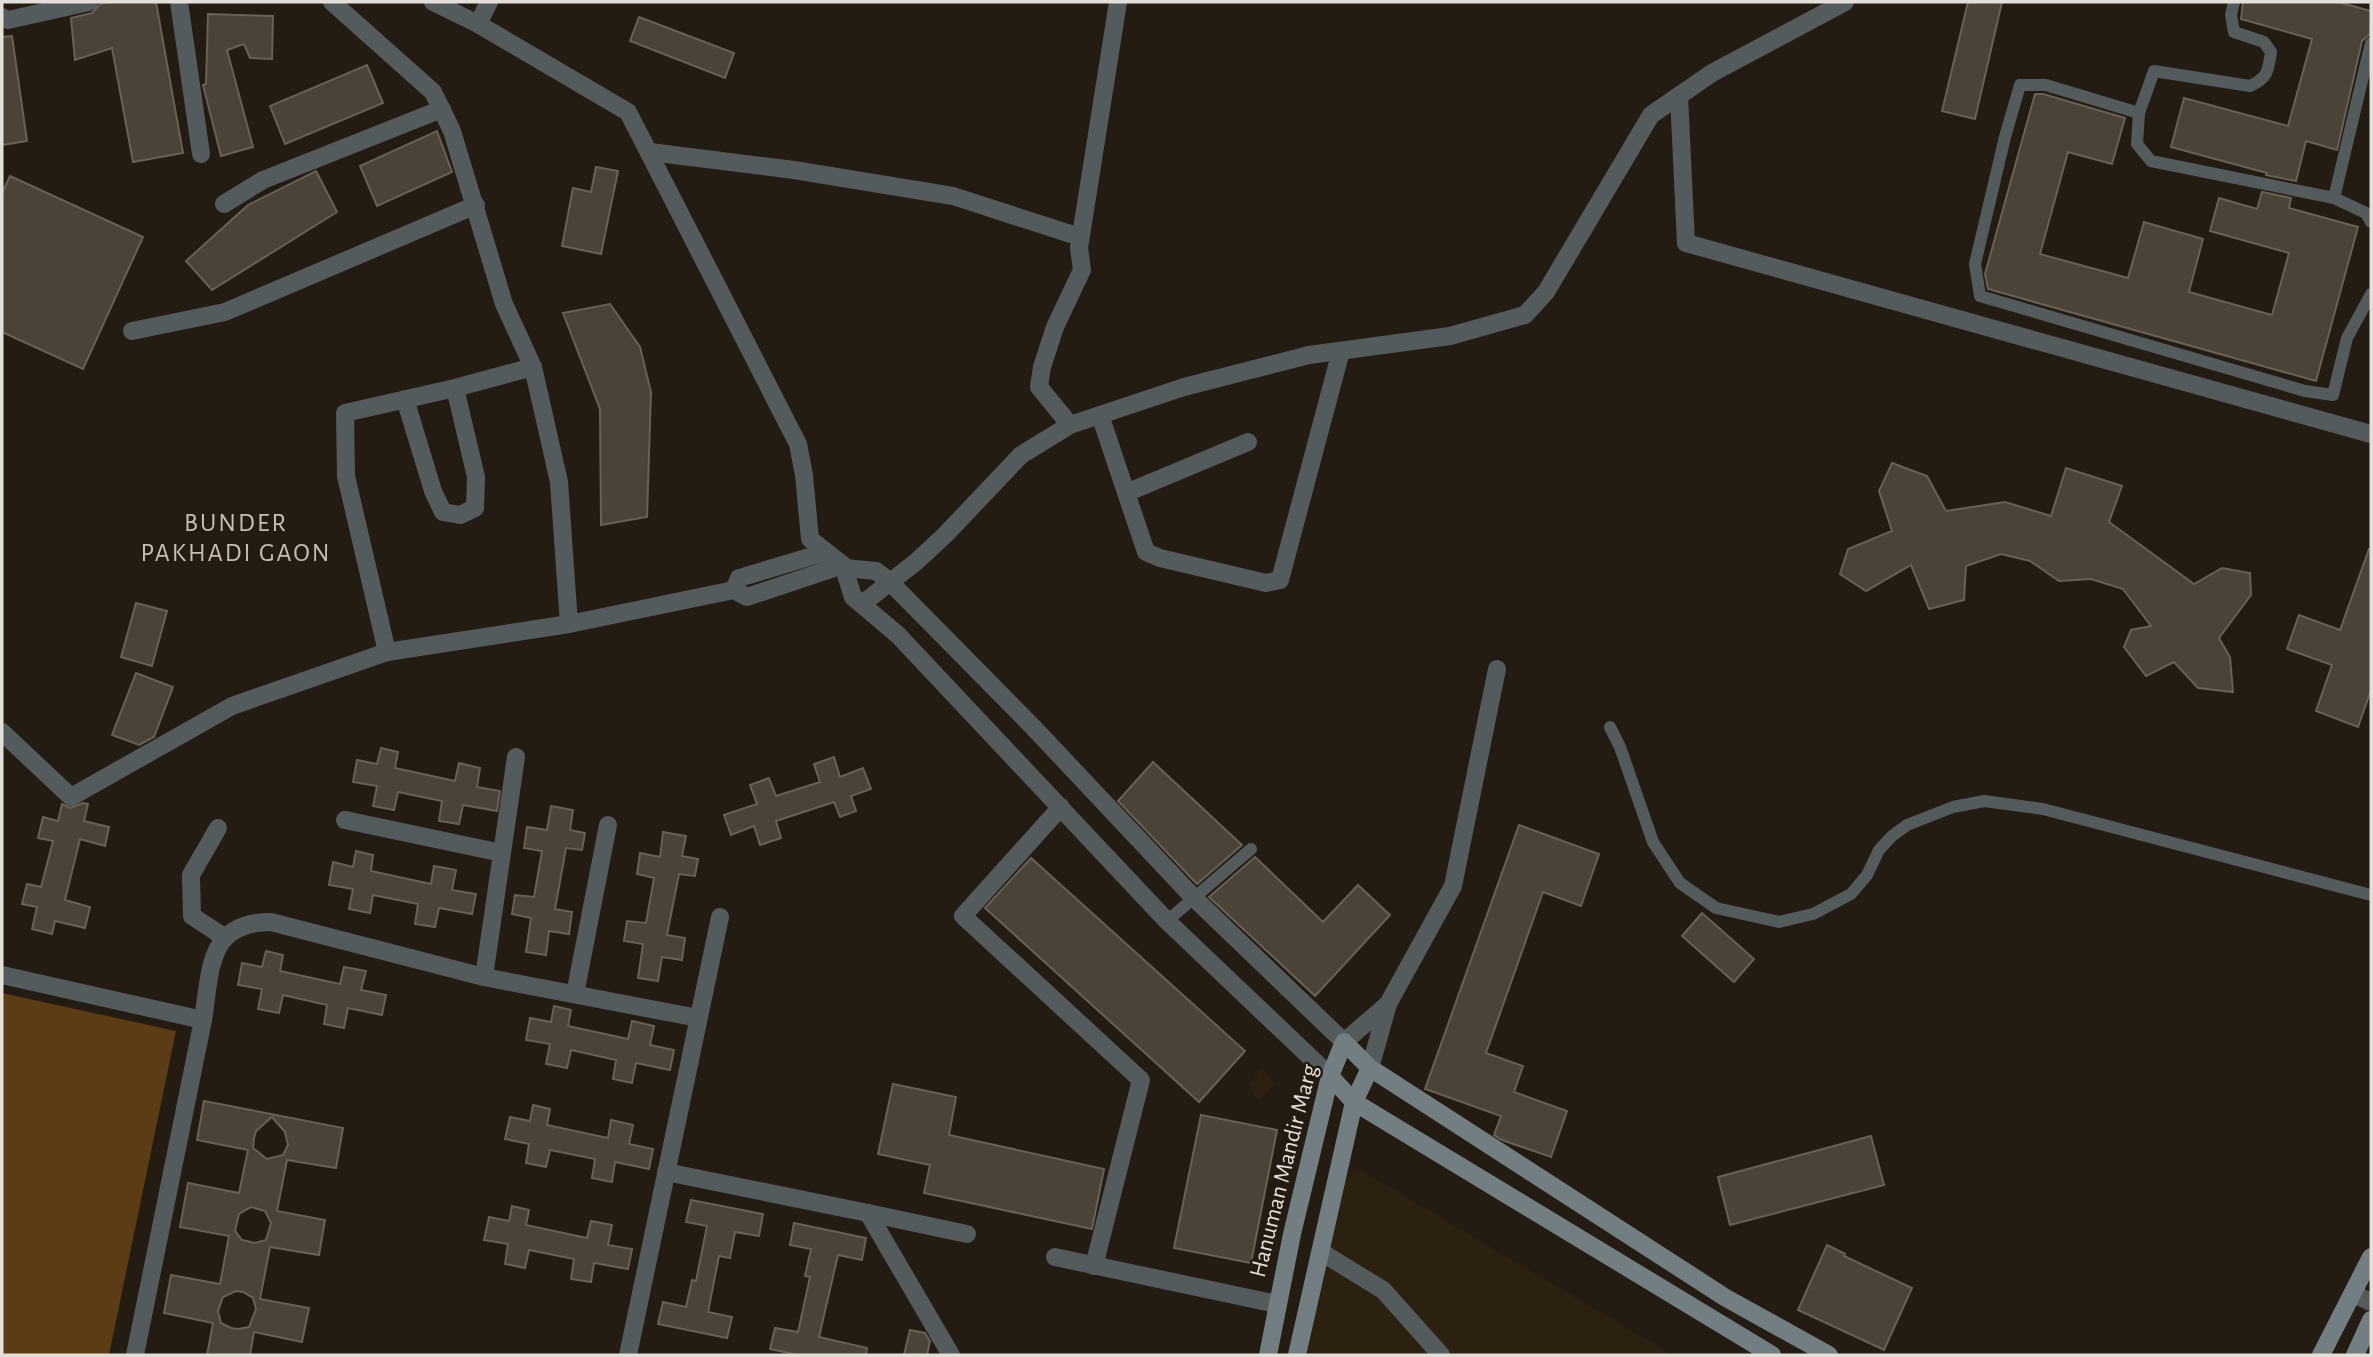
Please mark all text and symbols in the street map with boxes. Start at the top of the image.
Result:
district label: BUNDER PAKHADI GAON [141,510,331,566]
street label: Hanuman Mandir Marg [1246,1062,1322,1280]

